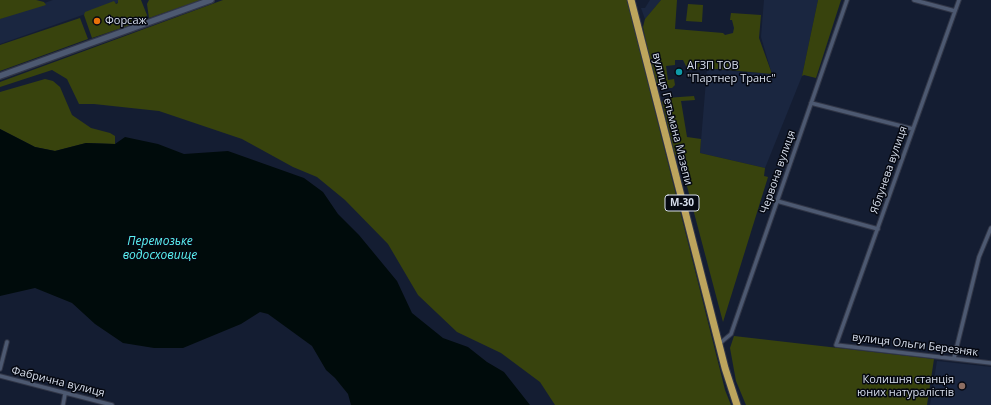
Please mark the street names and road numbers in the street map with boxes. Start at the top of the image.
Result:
street label: вулиця Гетьмана Мазепи [649,51,695,187]
street label: Яблунева вулиця [868,124,910,216]
street label: Червона вулиця [758,128,798,216]
road number: М-30 [665,195,699,211]
street label: вулиця Ольги Березняк [851,331,979,359]
street label: Фабрична вулиця [10,364,106,400]

